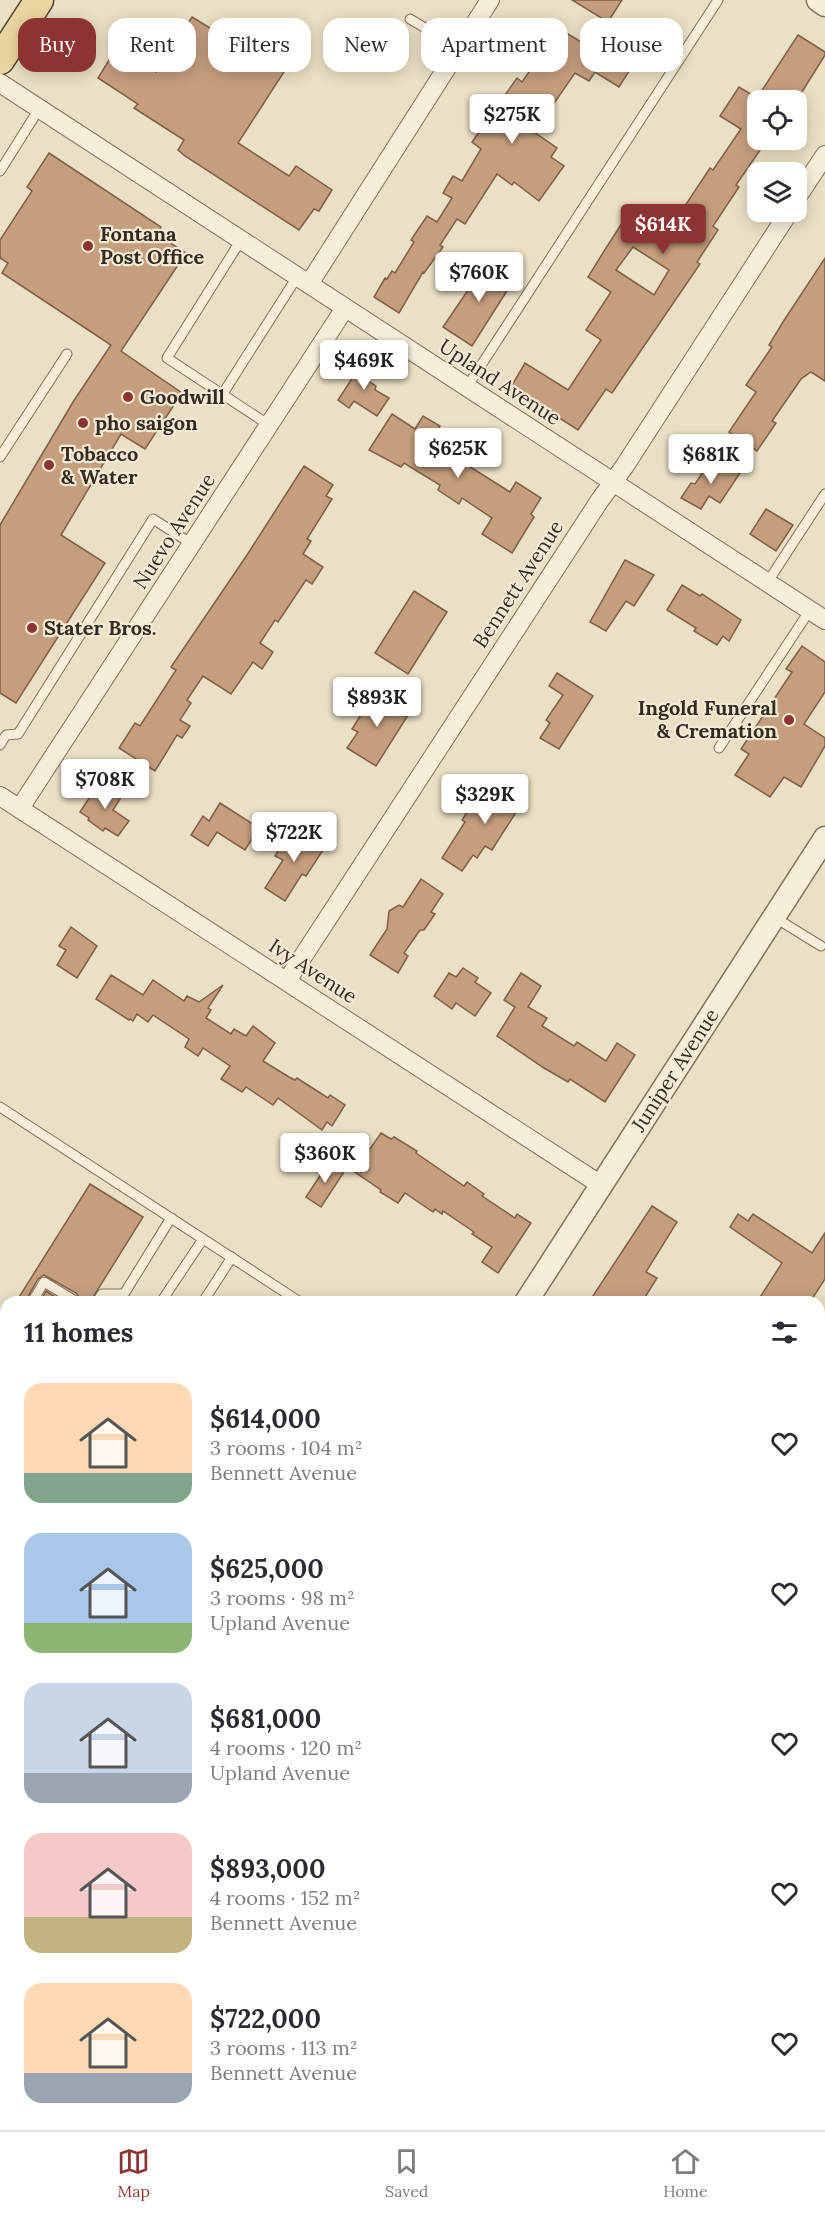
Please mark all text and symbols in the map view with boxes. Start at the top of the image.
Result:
chip: Buy [18,18,96,72]
chip: Rent [108,18,196,72]
chip: Filters [208,18,311,72]
chip: New [323,18,409,72]
chip: Apartment [421,18,568,72]
chip: House [580,18,683,72]
map controls [747,90,807,222]
button: locate [747,90,807,150]
pin: $275K [470,94,554,145]
text: $275K [484,101,540,126]
button: layers [747,162,807,222]
pin: $614K [621,204,705,255]
text: $614K [635,211,691,236]
place label: Fontana Post Office [100,221,204,269]
marker: Fontana Post Office [81,239,95,253]
pin: $760K [437,252,521,303]
text: $760K [449,259,509,284]
street label: Upland Avenue [435,333,566,430]
pin: $469K [322,340,406,391]
text: $469K [334,347,394,372]
place label: Goodwill [140,384,225,409]
marker: Goodwill [121,390,135,404]
place label: pho saigon [95,410,198,435]
marker: pho saigon [76,416,90,430]
pin: $625K [416,428,500,479]
pin: $681K [669,434,753,485]
text: $625K [429,435,487,460]
place label: Tobacco & Water [61,441,138,489]
text: $681K [682,441,740,466]
marker: Tobacco & Water [42,458,56,472]
street label: Nuevo Avenue [127,468,220,593]
street label: Bennett Avenue [467,515,568,652]
place label: Stater Bros. [44,615,156,640]
marker: Stater Bros. [25,621,39,635]
pin: $893K [335,677,419,728]
text: $893K [347,684,407,709]
place label: Ingold Funeral & Cremation [638,695,777,743]
marker: Ingold Funeral & Cremation [782,713,796,727]
pin: $708K [63,759,147,810]
text: $708K [75,766,135,791]
pin: $329K [443,774,527,825]
text: $329K [455,781,515,806]
pin: $722K [252,812,336,863]
text: $722K [266,819,322,844]
street label: Ivy Avenue [264,933,362,1008]
street label: Juniper Avenue [625,1003,724,1137]
pin: $360K [283,1133,367,1184]
text: $360K [294,1140,356,1165]
text: 11 homes [24,1316,133,1349]
icon: filters [768,1316,801,1349]
text: $614,000 [210,1402,321,1435]
icon: home [72,1407,144,1479]
icon: heart [768,1427,801,1460]
text: 3 rooms · 104 m² [210,1435,362,1460]
text: Bennett Avenue [210,1460,357,1485]
text: $625,000 [210,1552,324,1585]
icon: home [72,1557,144,1629]
icon: heart [768,1577,801,1610]
text: 3 rooms · 98 m² [210,1585,355,1610]
text: Upland Avenue [210,1610,350,1635]
text: $681,000 [210,1702,321,1735]
icon: home [72,1707,144,1779]
icon: heart [768,1727,801,1760]
text: 4 rooms · 120 m² [210,1735,362,1760]
text: Upland Avenue [210,1760,350,1785]
text: $893,000 [210,1852,325,1885]
icon: home [72,1857,144,1929]
icon: heart [768,1877,801,1910]
text: 4 rooms · 152 m² [210,1885,360,1910]
text: Bennett Avenue [210,1910,357,1935]
text: $722,000 [210,2002,321,2035]
icon: home [72,2007,144,2079]
icon: heart [768,2027,801,2060]
text: 3 rooms · 113 m² [210,2035,358,2060]
text: Bennett Avenue [210,2060,357,2085]
tab: Map [117,2145,150,2201]
tab: Saved [385,2145,428,2201]
tab: Home [663,2145,708,2201]

